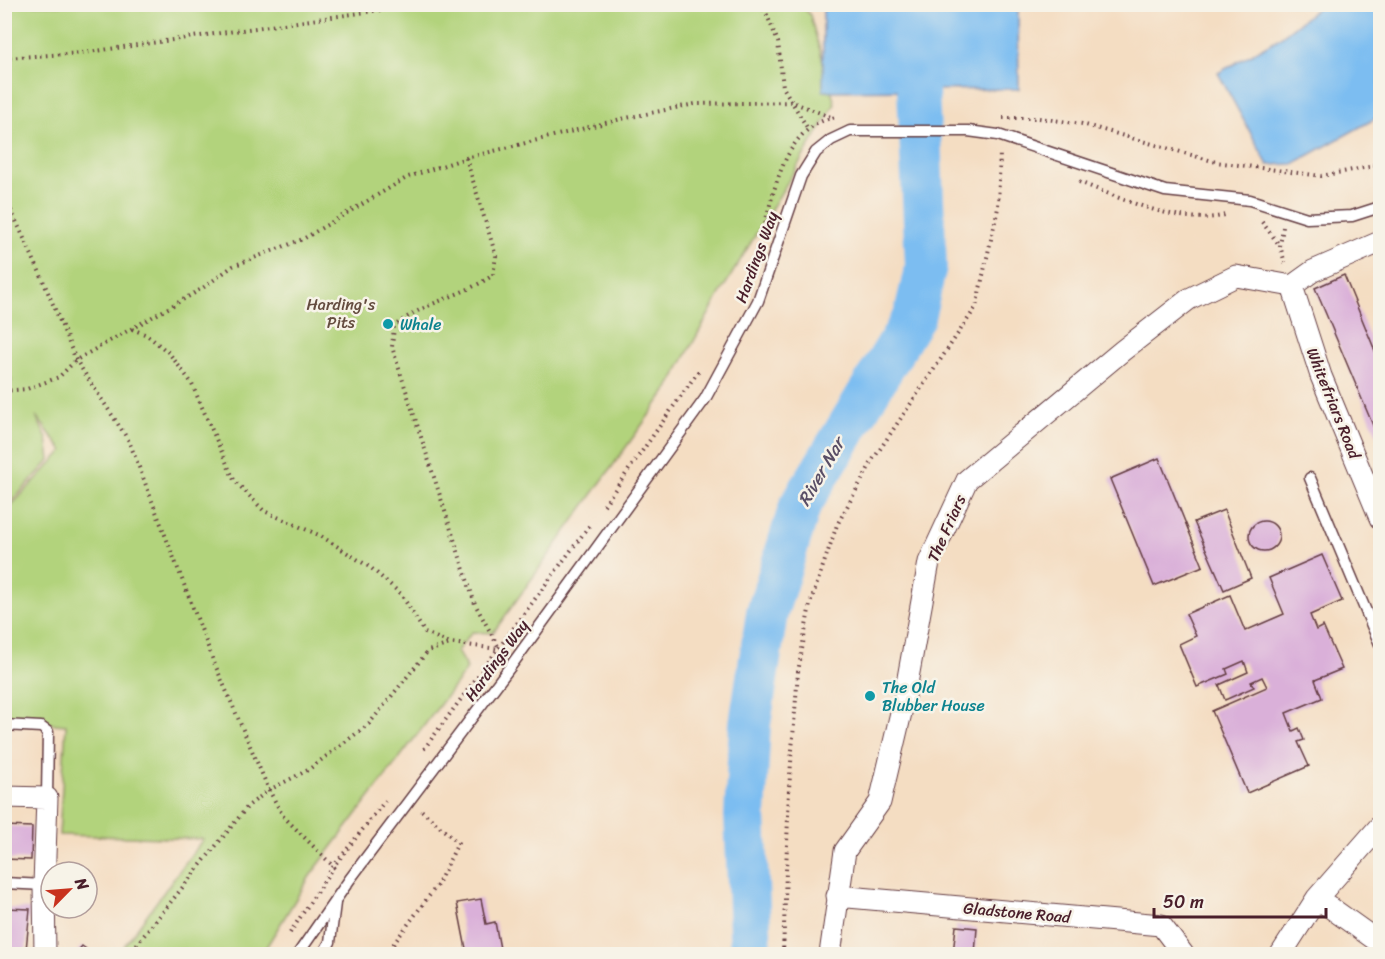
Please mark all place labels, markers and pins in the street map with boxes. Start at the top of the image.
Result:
place label: Whale [400,310,442,339]
marker: Whale [381,317,395,331]
place label: The Old Blubber House [882,673,985,720]
marker: The Old Blubber House [863,689,877,703]

